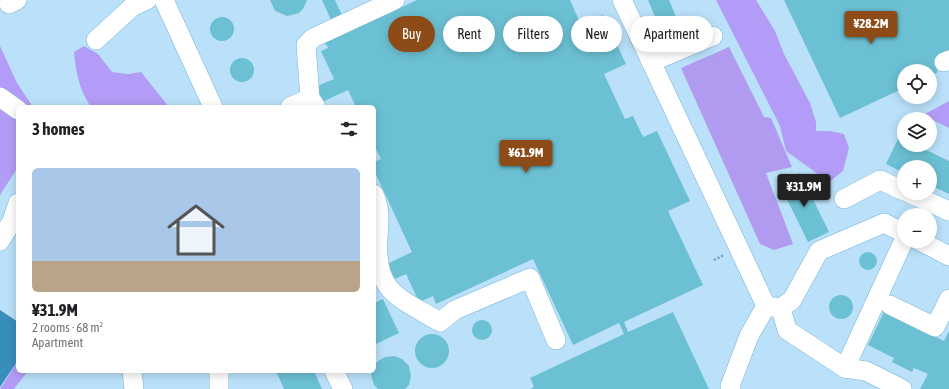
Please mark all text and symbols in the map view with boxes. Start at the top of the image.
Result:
pin: ¥28.2M [838,11,904,45]
chip: Buy [388,16,435,52]
chip: Rent [443,16,495,52]
chip: Filters [503,16,563,52]
chip: New [571,16,622,52]
chip: Apartment [630,16,713,52]
text: ¥28.2M [853,16,889,31]
map controls [897,64,937,248]
button: locate [897,64,937,104]
button: layers [897,112,937,152]
icon: filters [338,118,360,140]
text: 3 homes [32,119,85,139]
pin: ¥61.9M [493,140,559,174]
text: ¥61.9M [508,145,544,160]
button: + [897,160,937,200]
pin: ¥31.9M [771,174,837,208]
text: ¥31.9M [786,179,822,194]
icon: home [160,194,232,266]
button: − [897,208,937,248]
text: ¥31.9M [32,300,78,320]
text: 2 rooms · 68 m² [32,320,103,335]
text: Apartment [32,335,83,350]

